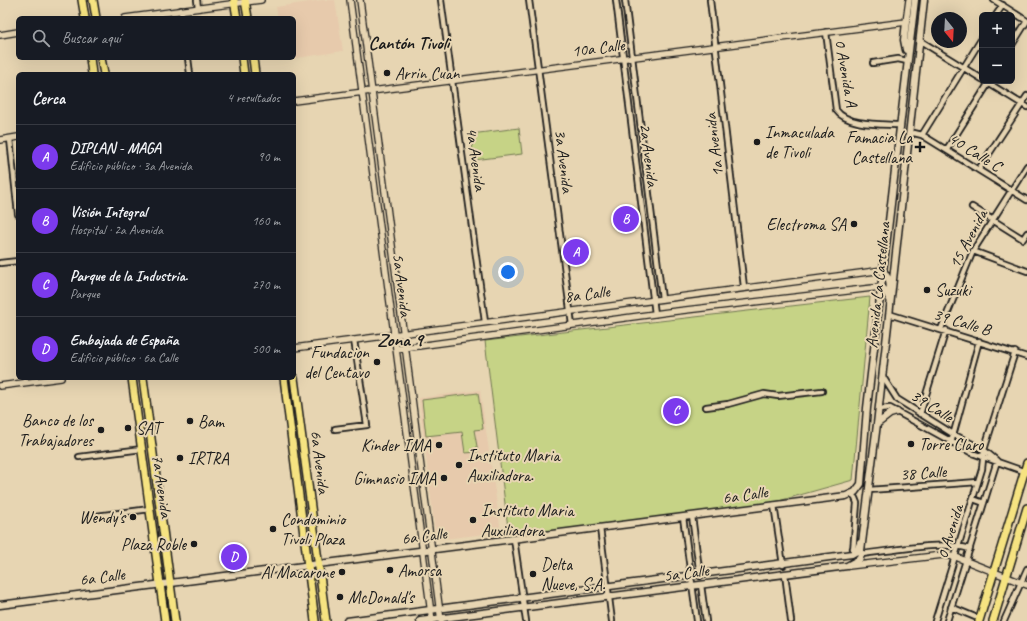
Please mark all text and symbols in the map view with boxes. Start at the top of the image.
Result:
north arrow [931,12,967,48]
map controls [979,12,1015,84]
button: + [979,12,1015,48]
search box [16,16,296,60]
icon: search [30,27,52,49]
text: Buscar aquí [62,29,121,48]
district label: Cantón Tivoli [369,32,452,54]
street label: 10a Calle [570,34,627,62]
street label: 0 Avenida A [830,37,863,110]
button: − [979,48,1015,84]
place label: Arrin Cuan [395,63,461,84]
marker: Arrin Cuan [382,68,392,78]
text: Cerca [32,88,65,109]
text: 4 resultados [227,90,280,106]
street label: 1a Avenida [700,111,728,178]
street label: 2a Avenida [635,122,663,189]
place label: Inmaculada de Tivoli [765,122,835,163]
street label: 4a Avenida [461,126,491,194]
place label: Famacia La Castellana [846,127,914,168]
street label: 3a Avenida [550,128,578,195]
street label: 40 Calle C [945,128,1008,178]
marker: Inmaculada de Tivoli [752,137,762,147]
text: DIPLAN - MAGA [70,139,161,158]
marker: Famacia La Castellana [915,142,925,152]
text: A [42,149,48,165]
text: 90 m [258,149,280,165]
text: Edificio público · 3a Avenida [70,158,192,174]
text: Visión Integral [70,203,147,222]
pin: B [613,204,639,234]
street label: 15 Avenida [944,204,993,272]
text: B [42,213,48,229]
text: 160 m [252,213,280,229]
place label: Electroma SA [767,214,847,235]
marker: Electroma SA [849,219,859,229]
street label: Avenida La Castellana [861,220,895,349]
text: Hospital · 2a Avenida [70,222,163,238]
pin: A [563,237,589,267]
street label: 5a Avenida [388,252,416,319]
your location [498,262,518,282]
text: Parque de la Industria. [70,267,188,286]
text: C [42,277,48,293]
text: 270 m [252,277,280,293]
place label: Suzuki [935,280,974,301]
street label: 8a Calle [563,281,612,307]
marker: Suzuki [922,285,932,295]
text: Parque [70,286,100,302]
street label: 39 Calle B [931,303,994,341]
district label: Zona 9 [377,328,425,352]
text: Embajada de España [70,331,178,350]
text: D [41,341,49,357]
text: 500 m [252,341,280,357]
place label: Fundacion del Centavo [304,342,370,383]
text: Edificio público · 6a Calle [70,350,178,366]
marker: Fundacion del Centavo [372,357,382,367]
street label: 39 Calle [907,385,958,428]
pin: C [663,396,689,426]
place label: Banco de los Trabajadores [18,410,95,451]
place label: Bam [198,411,225,432]
marker: Bam [185,416,195,426]
place label: SAT [136,418,164,439]
marker: SAT [123,423,133,433]
marker: Banco de los Trabajadores [96,425,106,435]
street label: 6a Avenida [306,429,334,496]
place label: Torre Claro [919,434,984,455]
place label: Kinder IMA [361,435,431,456]
marker: Torre Claro [906,439,916,449]
marker: Kinder IMA [434,440,444,450]
place label: Instituto Maria Auxiliadora. [467,445,562,486]
place label: IRTRA [188,448,229,469]
street label: 7a Avenida [147,453,177,521]
marker: IRTRA [175,453,185,463]
marker: Instituto Maria Auxiliadora. [454,460,464,470]
street label: 38 Calle [899,461,948,485]
place label: Gimnasio IMA [353,468,436,489]
marker: Gimnasio IMA [439,473,449,483]
street label: 6a Calle [721,481,770,509]
place label: Instituto Maria Auxiliadora [481,500,576,541]
street label: 0 Avenida [932,500,969,562]
place label: Wendy's [79,507,127,528]
place label: Condominio Tivoli Plaza [281,509,347,550]
marker: Wendy's [128,512,138,522]
marker: Instituto Maria Auxiliadora [468,515,478,525]
street label: 6a Calle [400,523,449,549]
marker: Condominio Tivoli Plaza [268,524,278,534]
place label: Plaza Roble [121,534,187,555]
marker: Plaza Roble [189,539,199,549]
pin: D [221,542,247,572]
place label: Delta Nueve, S.A. [541,554,606,595]
place label: Amorsa [398,560,442,581]
street label: 5a Calle [662,560,711,586]
place label: Al Macarone [261,562,335,583]
street label: 6a Calle [78,564,127,590]
marker: Amorsa [385,565,395,575]
marker: Al Macarone [337,567,347,577]
marker: Delta Nueve, S.A. [528,569,538,579]
place label: McDonald's [348,587,416,608]
marker: McDonald's [335,592,345,602]

